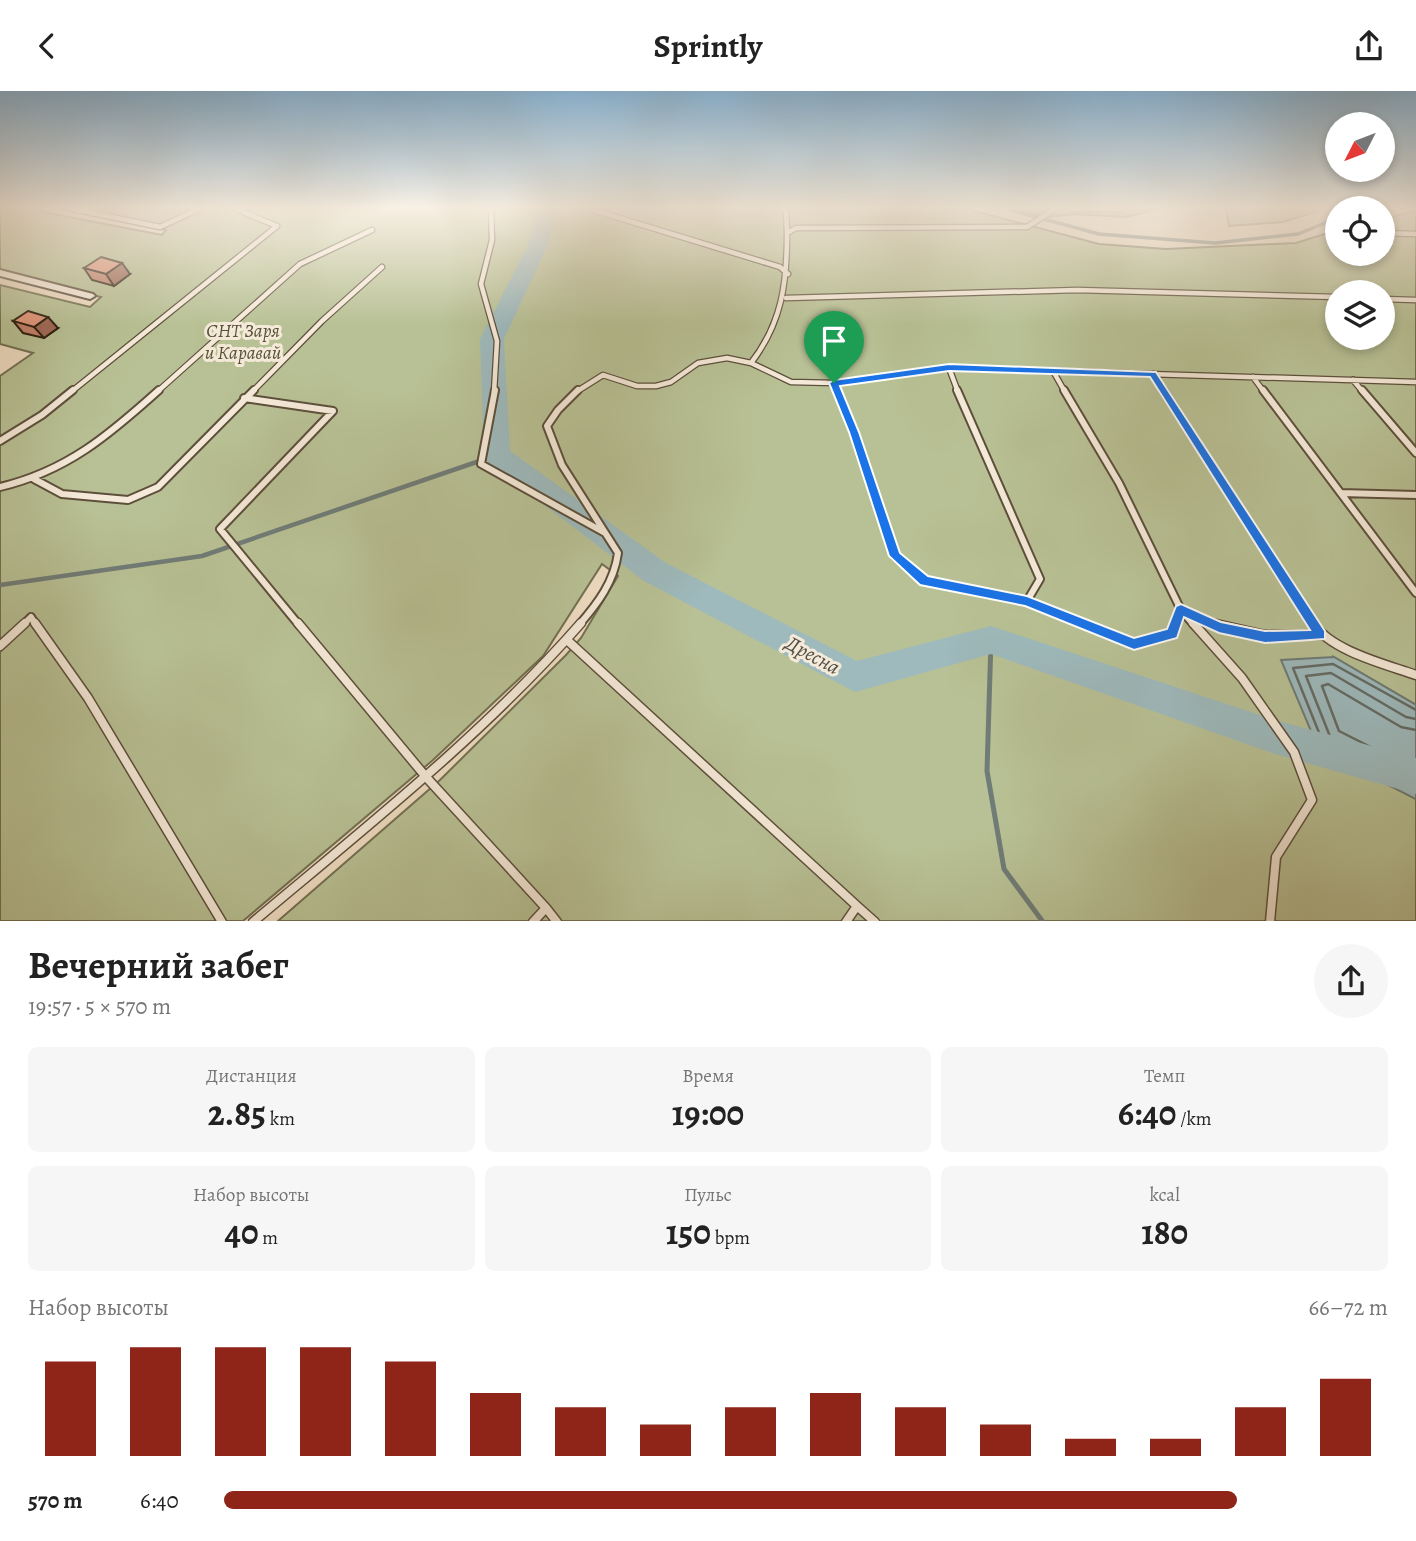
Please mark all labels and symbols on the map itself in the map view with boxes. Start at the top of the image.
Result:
north arrow [1325,112,1395,182]
pin [804,311,864,383]
park label: СНТ Заря и Каравай [205,318,281,366]
water label: Дресна [779,628,845,681]

